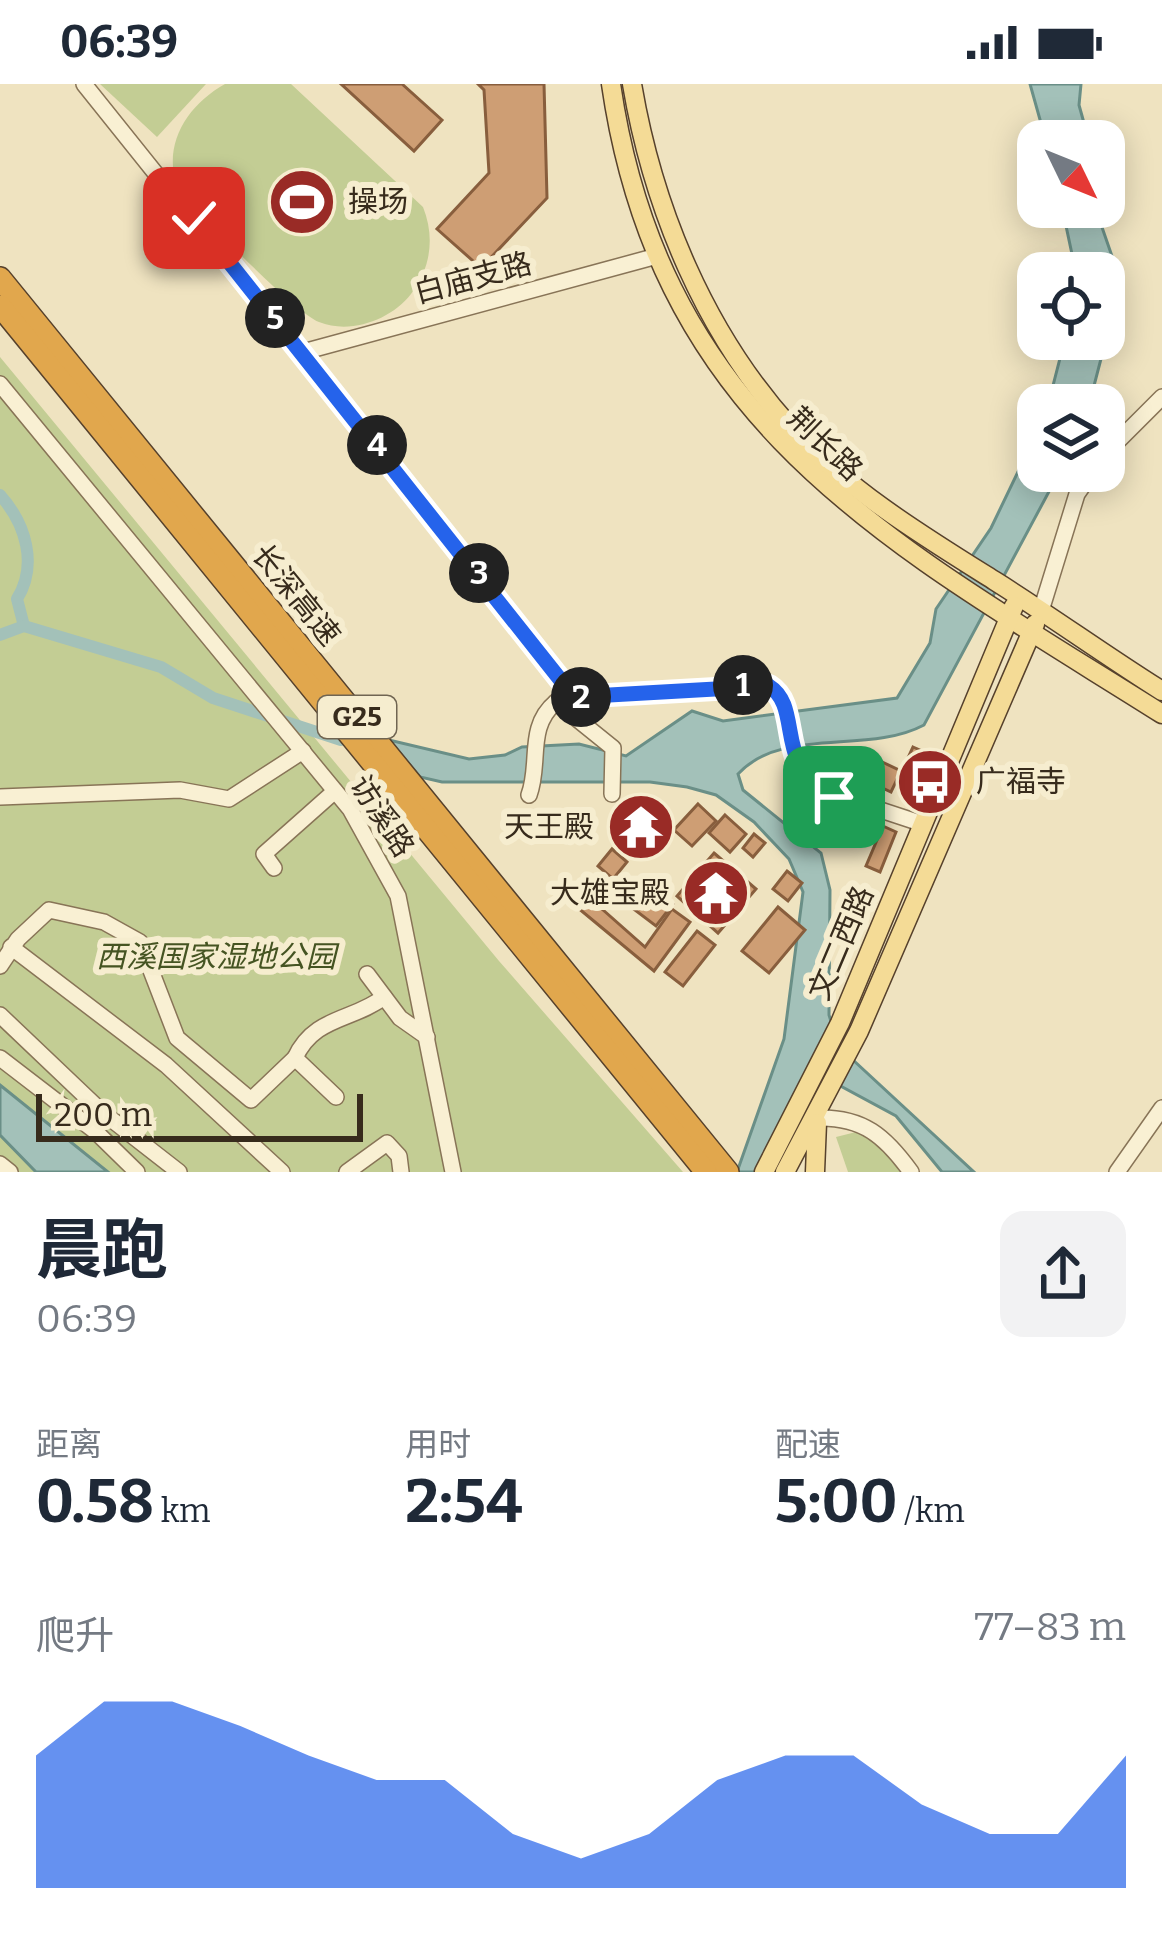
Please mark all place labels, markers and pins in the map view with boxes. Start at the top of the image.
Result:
pin [143,167,245,269]
sports icon: 操场 [267,167,337,237]
place label: 操场 [348,184,408,220]
pin: 5 [245,288,305,348]
pin: 4 [347,415,407,475]
pin: 3 [449,543,509,603]
pin: 1 [713,655,773,715]
pin: 2 [551,667,611,727]
pin [783,746,885,848]
bus stop icon: 广福寺 [895,747,965,817]
place label: 广福寺 [976,764,1066,800]
temple icon: 天王殿 [606,792,676,862]
place label: 天王殿 [504,809,594,845]
temple icon: 大雄宝殿 [681,858,751,928]
place label: 大雄宝殿 [550,875,670,911]

